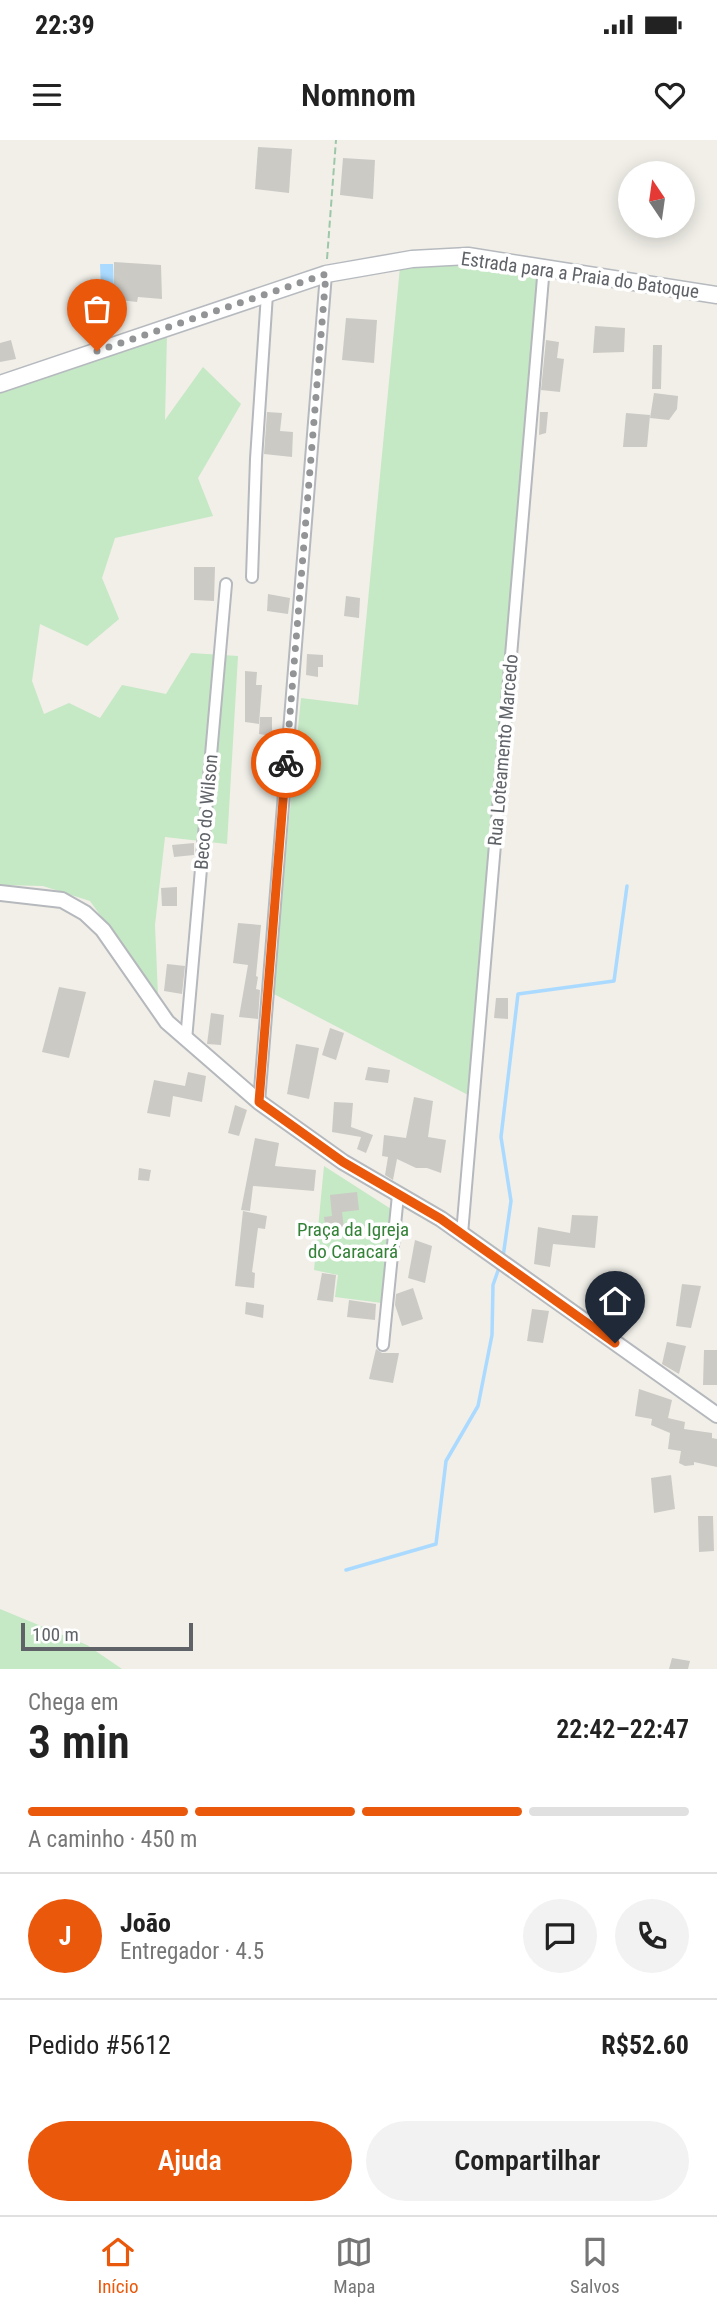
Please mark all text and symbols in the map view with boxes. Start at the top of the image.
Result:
text: 22:39 [35,10,95,40]
icon: menu [28,76,66,114]
text: Nomnom [301,76,416,114]
icon: heart [651,76,689,114]
north arrow [618,161,695,238]
map controls [618,161,695,238]
street label: Estrada para a Praia do Batoque [459,247,701,303]
pin [67,279,127,351]
icon: bag [78,290,116,328]
street label: Rua Loteamento Marcedo [483,653,523,847]
courier [251,728,321,798]
icon: bike [267,744,305,782]
street label: Beco do Wilson [189,753,223,871]
park label: Praça da Igreja do Caracará [297,1218,409,1263]
pin [585,1271,645,1343]
icon: home [596,1282,634,1320]
scale bar [21,1620,192,1652]
text: 100 m [32,1623,79,1646]
text: Chega em [28,1689,119,1716]
text: 22:42–22:47 [556,1714,689,1744]
text: 3 min [28,1715,130,1769]
text: A caminho · 450 m [28,1826,197,1853]
button: chat [523,1899,597,1973]
button: phone [615,1899,689,1973]
text: João [120,1908,171,1938]
text: J [59,1921,71,1951]
text: Entregador · 4.5 [120,1938,264,1965]
text: Pedido #5612 [28,2030,171,2060]
text: R$52.60 [601,2030,689,2060]
button: Ajuda [28,2121,352,2201]
button: Compartilhar [366,2121,689,2201]
tab: Início [97,2233,139,2298]
tab: Mapa [333,2233,375,2298]
tab: Salvos [570,2233,620,2298]

